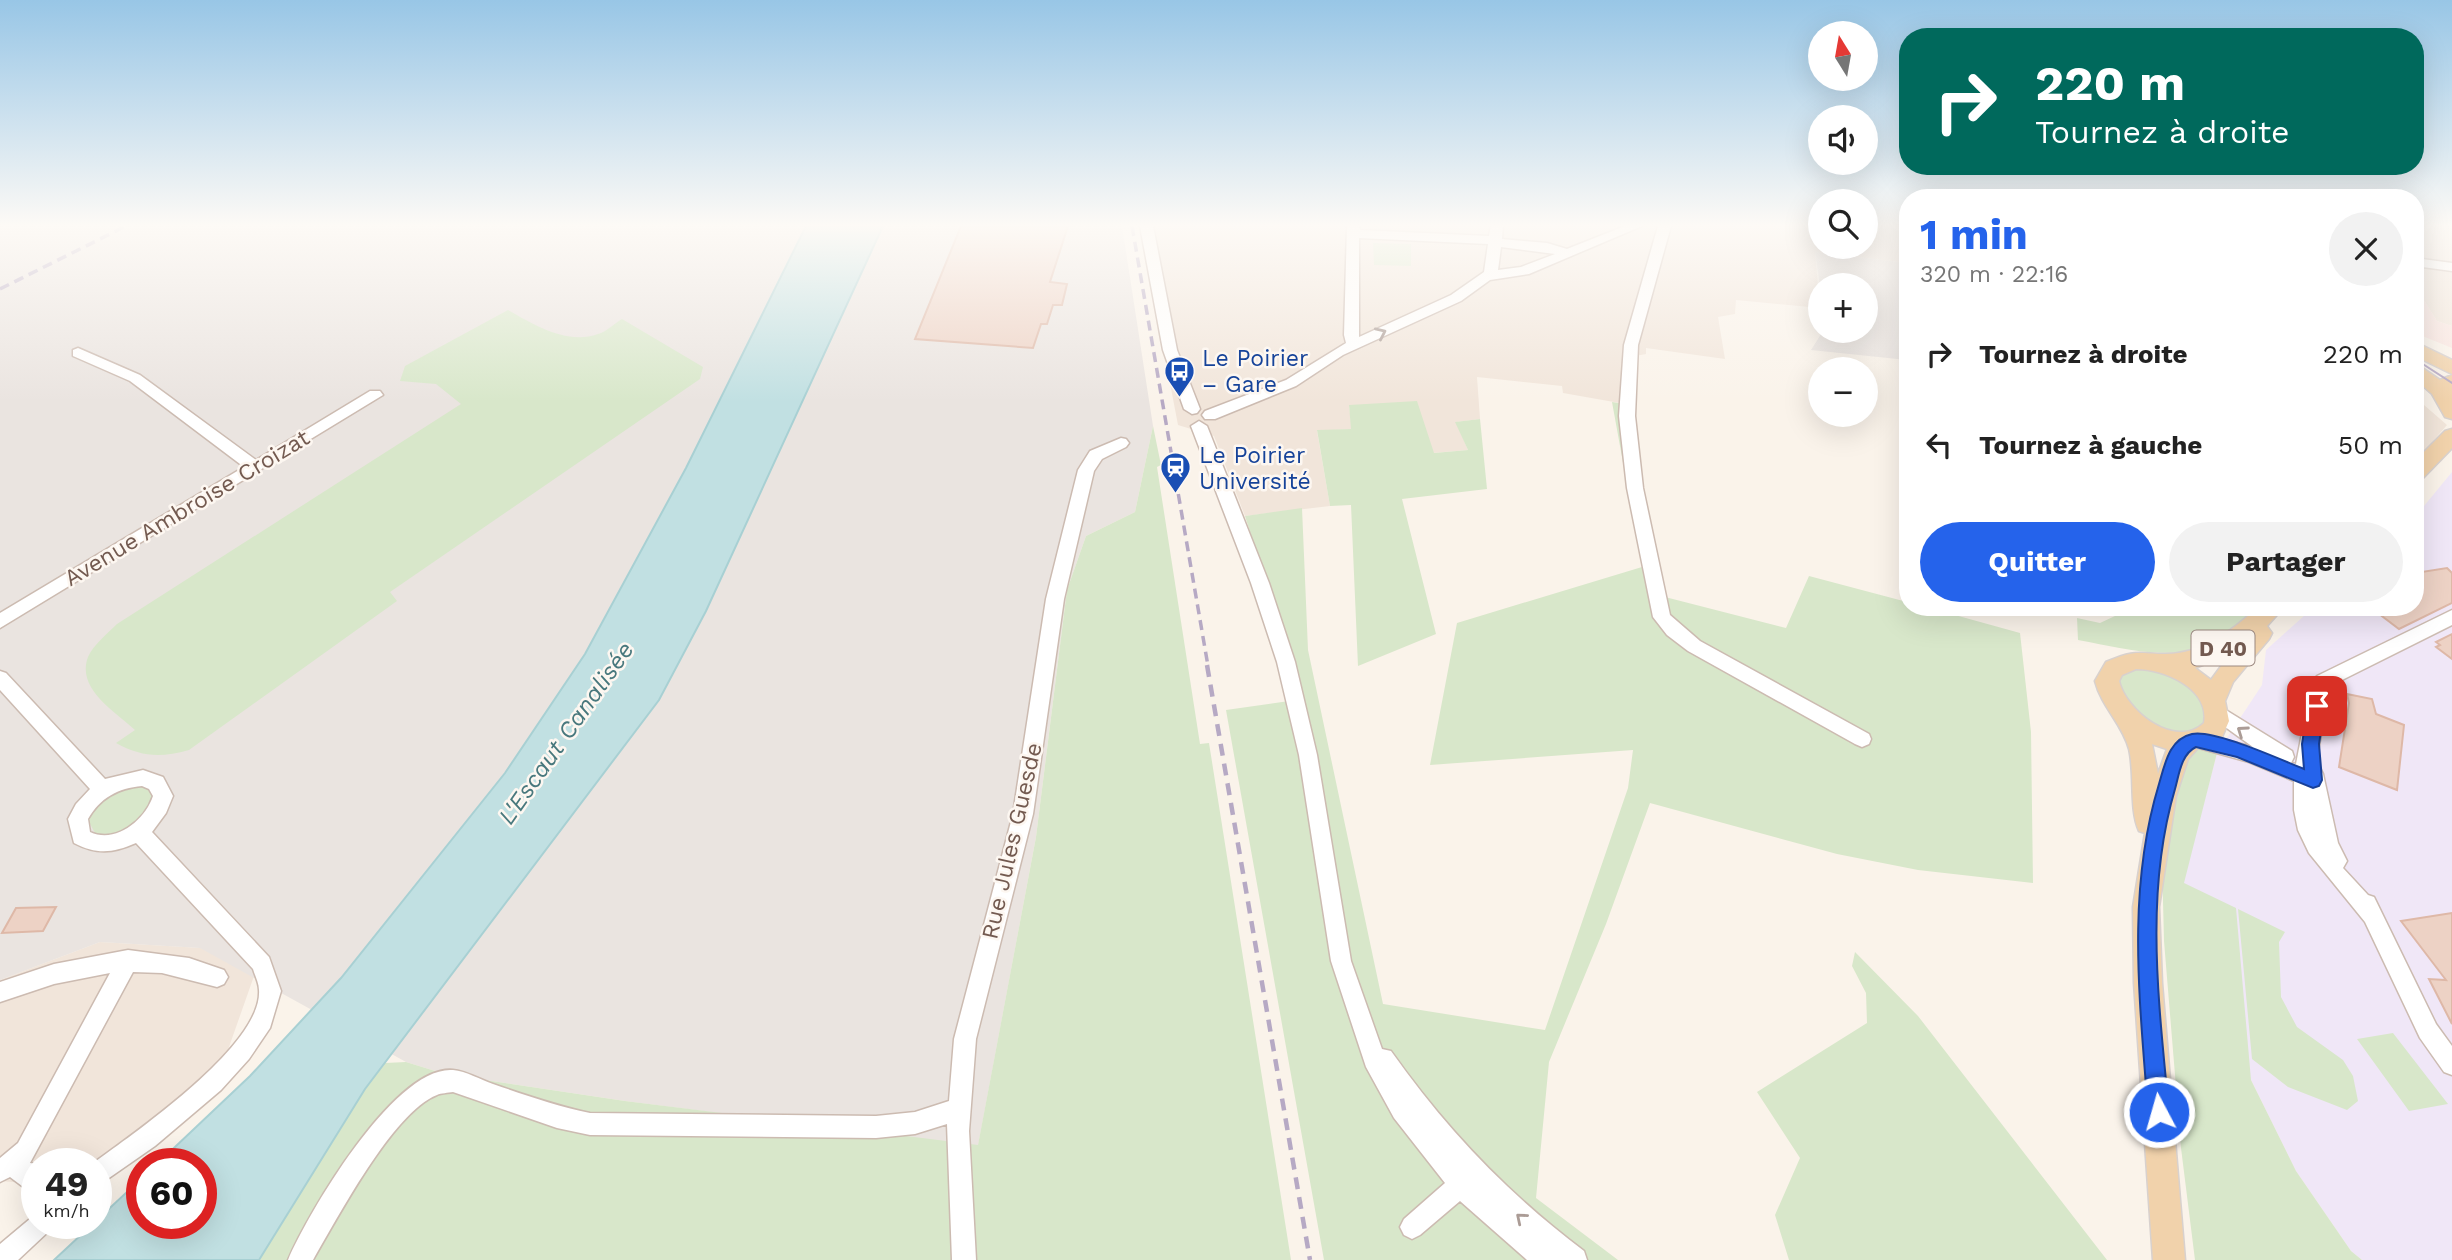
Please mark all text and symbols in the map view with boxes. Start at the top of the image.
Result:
north arrow [1808,21,1878,91]
map controls [1808,21,1878,427]
text: 220 m [2035,54,2185,112]
icon: right [1920,56,2011,147]
button: sound [1808,105,1878,175]
text: Tournez à droite [2035,113,2290,151]
button: search [1808,189,1878,259]
text: 1 min [1920,210,2028,259]
button: close [2329,212,2403,286]
text: 320 m · 22:16 [1920,261,2068,288]
button: + [1808,273,1878,343]
one-way arrow [1374,327,1386,341]
icon: right [1920,335,1958,373]
text: Tournez à droite [1979,339,2188,369]
text: 220 m [2323,339,2403,369]
place label: Le Poirier – Gare [1202,345,1308,398]
bus stop icon: Le Poirier – Gare [1162,354,1196,398]
button: − [1808,357,1878,427]
street label: Avenue Ambroise Croizat [60,424,315,592]
icon: left [1920,426,1958,464]
text: Tournez à gauche [1979,430,2202,460]
text: 50 m [2338,430,2403,460]
place label: Le Poirier Université [1199,442,1311,495]
station icon: Le Poirier Université [1159,451,1193,495]
button: Quitter [1920,522,2155,602]
button: Partager [2169,522,2403,602]
road number: D 40 [2192,630,2254,666]
water label: L'Escaut Canalisée [493,636,639,830]
pin [2287,676,2347,736]
icon: arrive [2298,687,2336,725]
one-way arrow [2237,727,2250,739]
street label: Rue Jules Guesde [976,740,1048,942]
position arrow [2122,1075,2196,1149]
speed limit sign: 60 [126,1148,217,1239]
text: 49 [44,1163,89,1205]
text: km/h [43,1200,90,1221]
one-way arrow [1516,1214,1529,1227]

